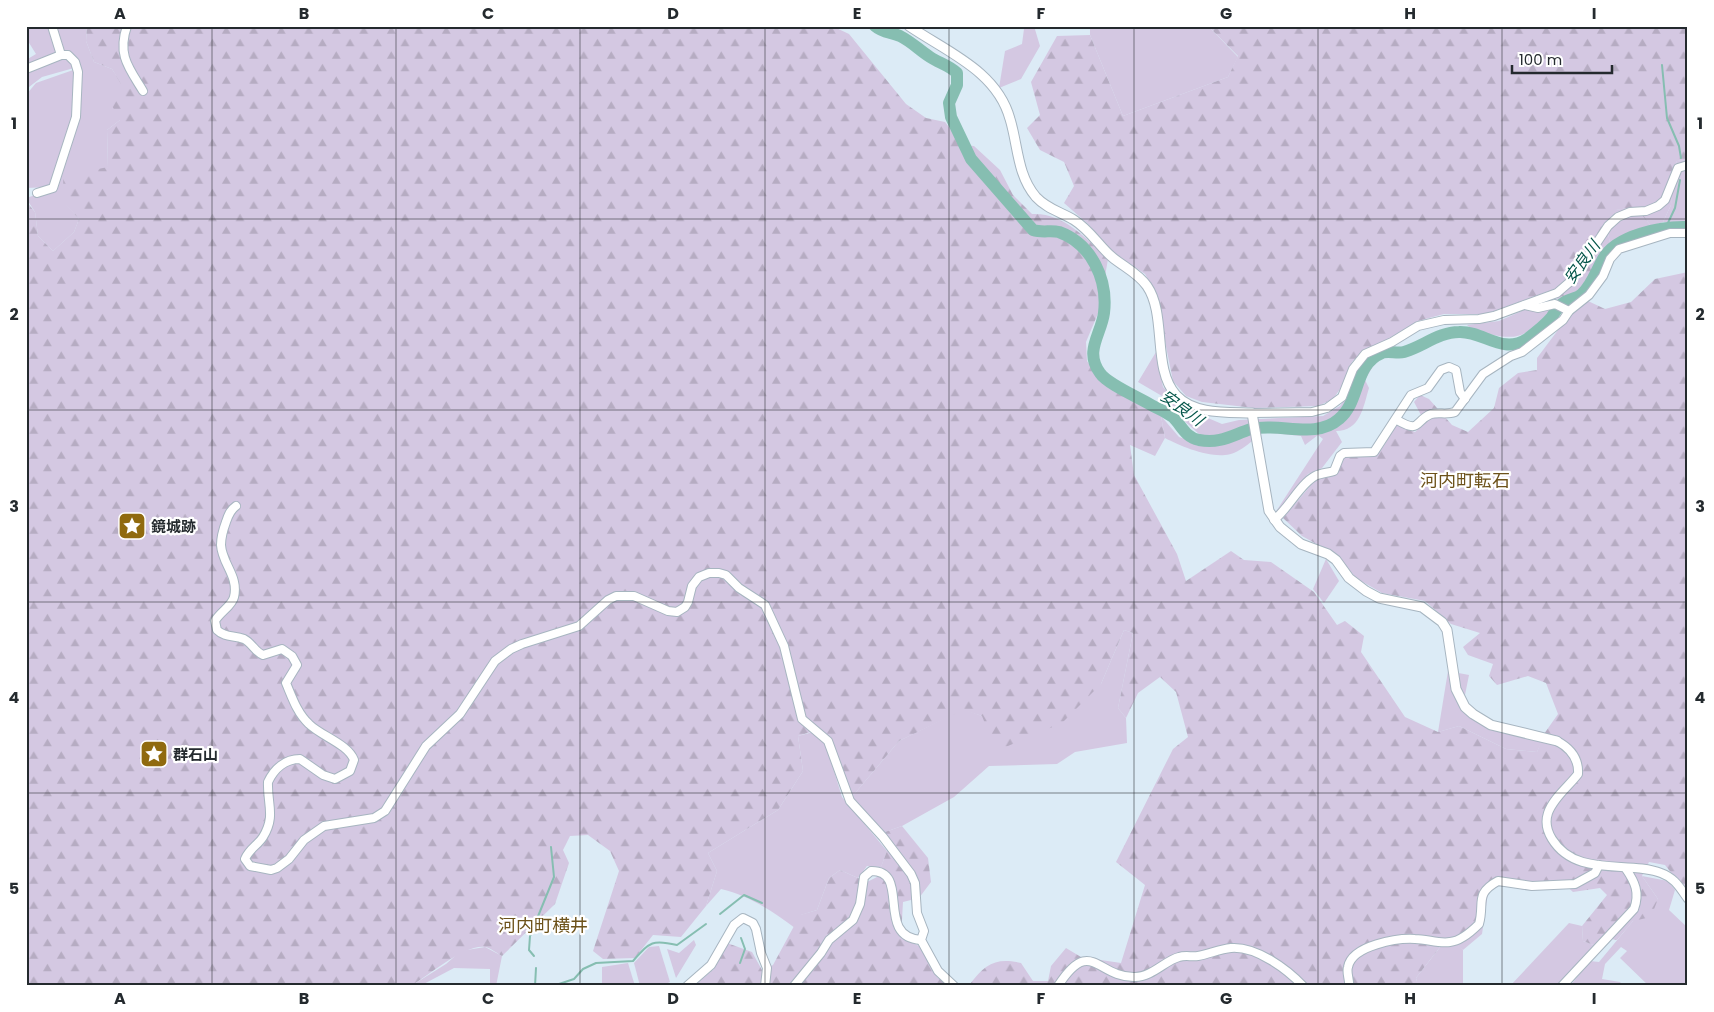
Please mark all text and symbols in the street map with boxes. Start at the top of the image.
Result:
text: A [114,2,126,25]
text: B [299,2,309,25]
text: C [482,2,494,25]
text: D [667,2,679,25]
text: E [853,2,861,25]
text: F [1037,2,1046,25]
text: G [1220,2,1232,25]
text: H [1404,2,1416,25]
text: I [1592,2,1596,25]
scale bar [1512,42,1612,74]
text: 100 m [1519,49,1562,70]
text: 1 [11,112,17,135]
text: 1 [1697,112,1703,135]
water label: 安良川 [1559,234,1607,288]
text: 2 [9,303,19,326]
text: 2 [1695,303,1705,326]
water label: 安良川 [1156,385,1210,433]
district label: 河内町転石 [1420,468,1510,493]
text: 3 [9,495,19,518]
text: 3 [1695,495,1705,518]
place icon: 鏡城跡 [117,511,147,541]
place label: 鏡城跡 [151,516,196,537]
text: 4 [9,686,20,709]
text: 4 [1695,686,1706,709]
place icon: 群石山 [139,739,169,769]
place label: 群石山 [173,744,218,765]
text: 5 [9,877,19,900]
text: 5 [1695,877,1705,900]
district label: 河内町横井 [498,913,588,938]
text: A [114,987,126,1010]
text: B [299,987,309,1010]
text: C [482,987,494,1010]
text: D [667,987,679,1010]
text: E [853,987,861,1010]
text: F [1037,987,1046,1010]
text: G [1220,987,1232,1010]
text: H [1404,987,1416,1010]
text: I [1592,987,1596,1010]

